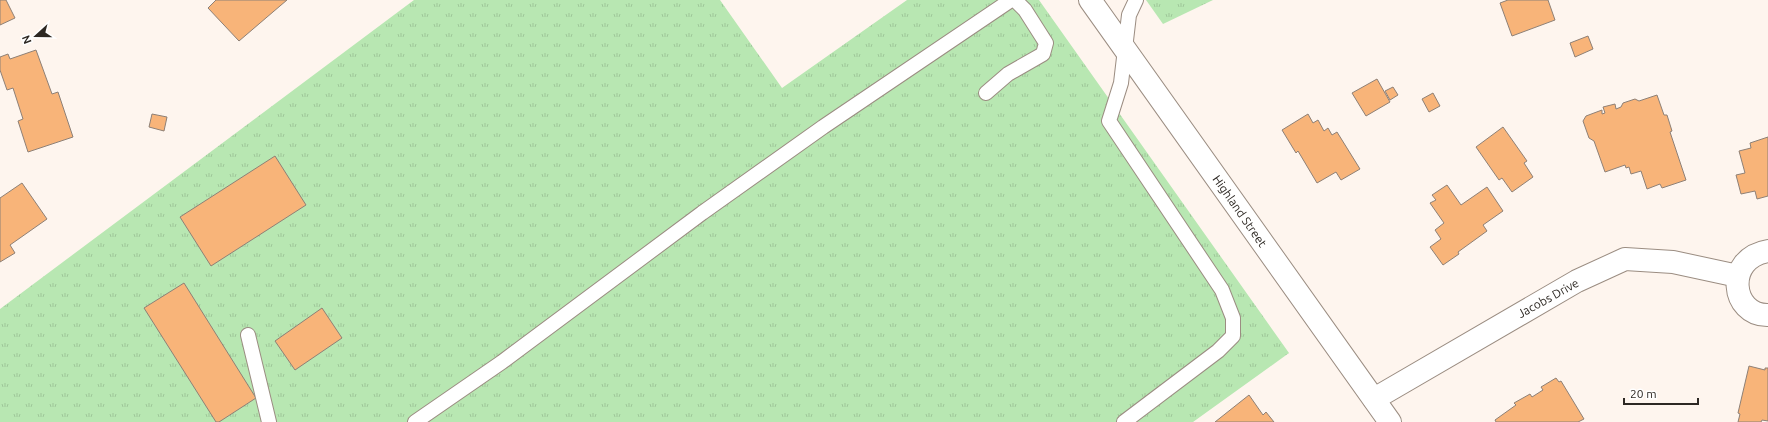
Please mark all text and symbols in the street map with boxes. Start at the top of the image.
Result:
north arrow [16,16,56,56]
text: N [20,34,34,46]
street label: Highland Street [1210,173,1270,250]
street label: Jacobs Drive [1515,276,1581,320]
scale bar [1624,380,1698,406]
text: 20 m [1630,387,1657,400]

